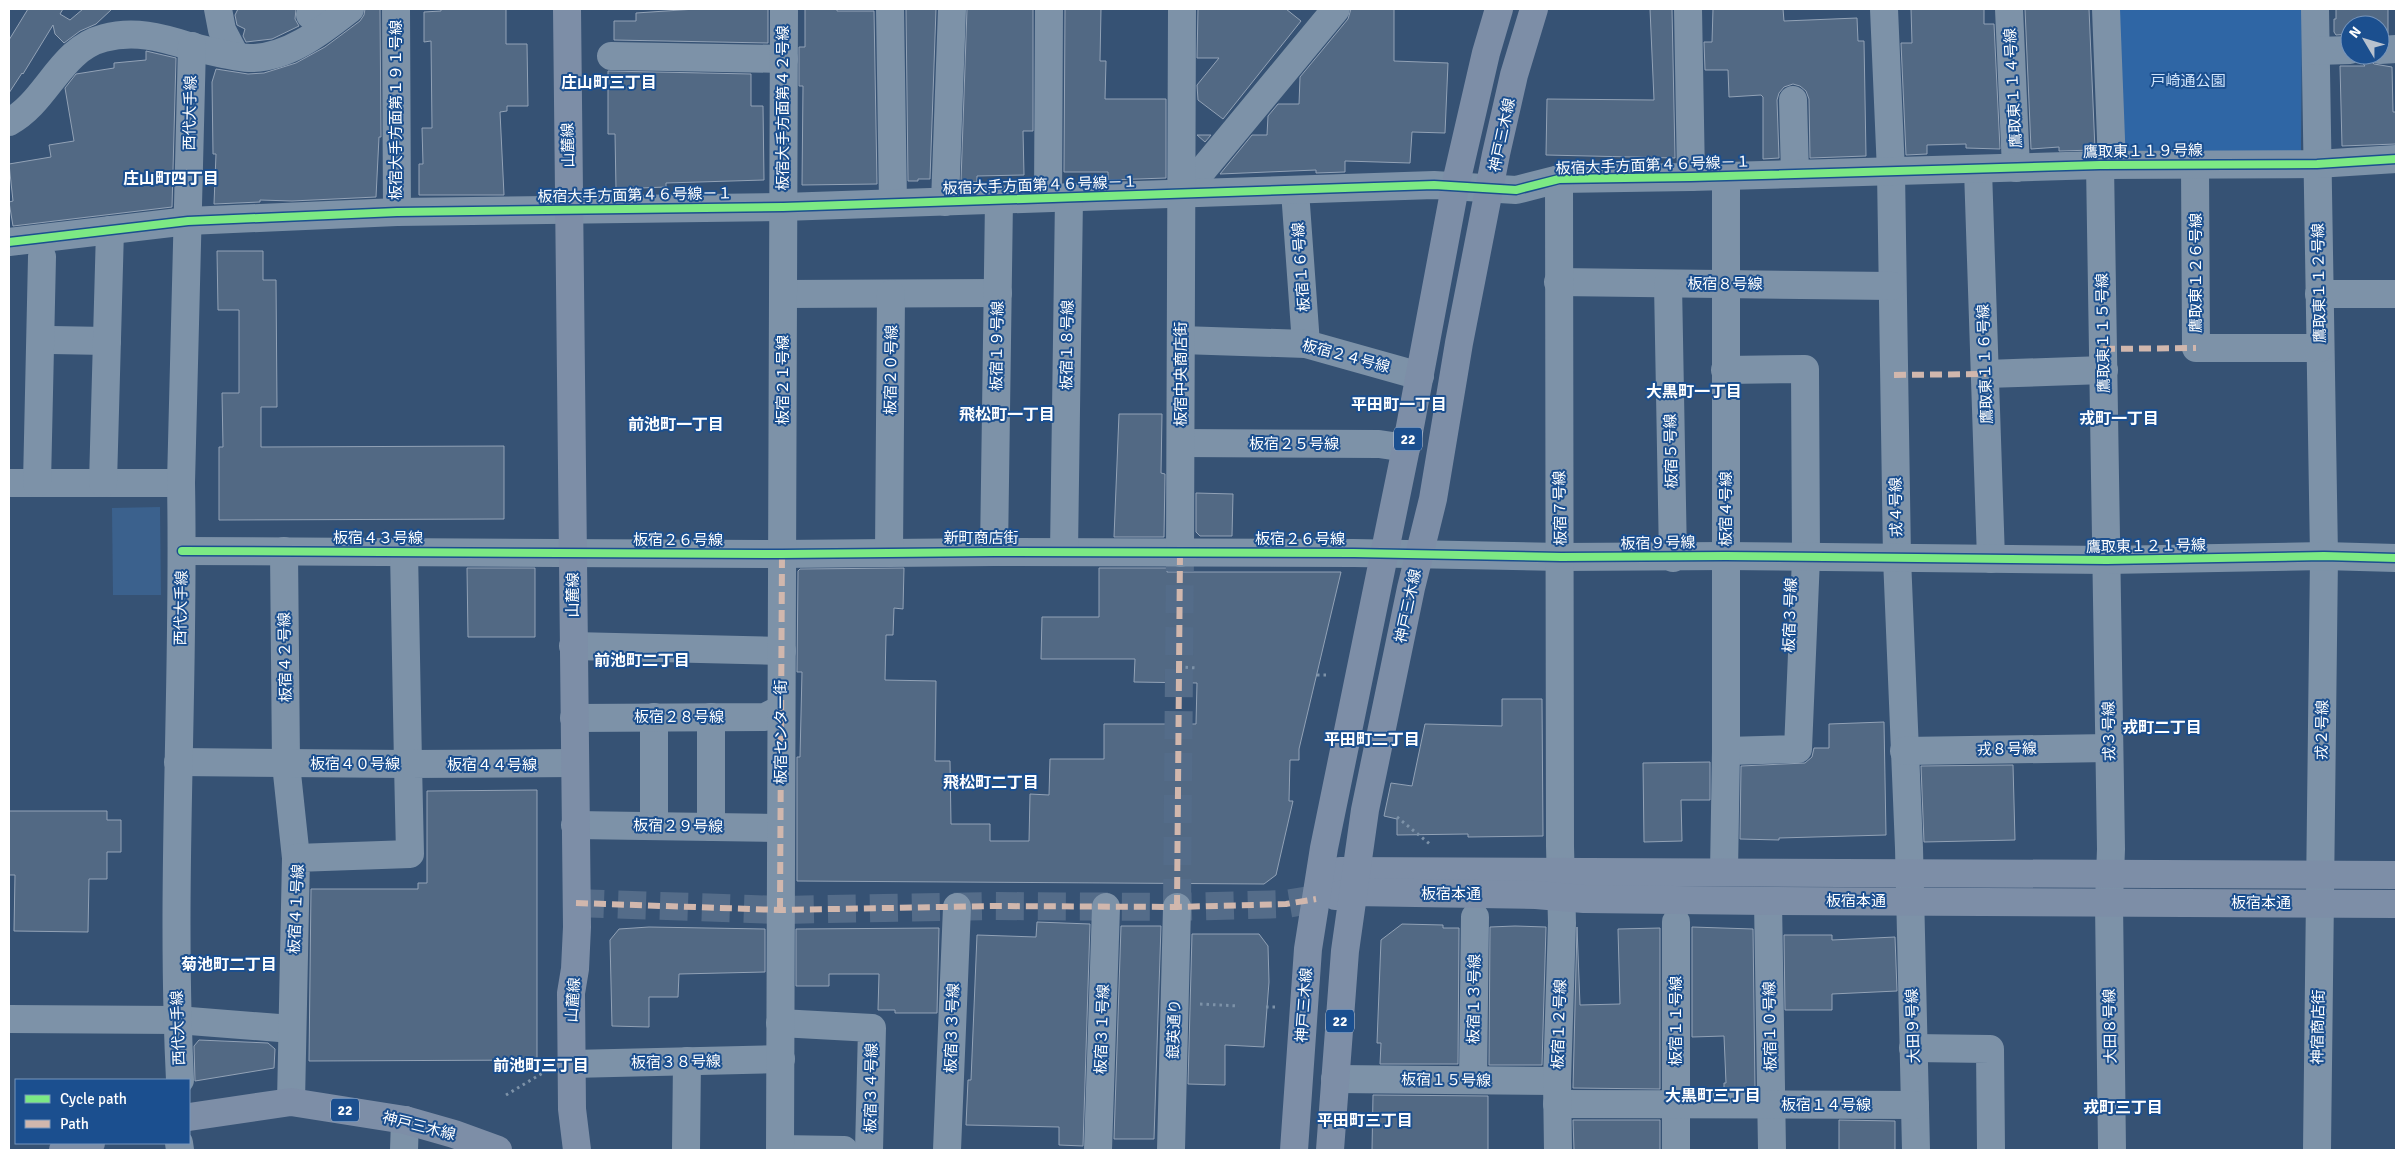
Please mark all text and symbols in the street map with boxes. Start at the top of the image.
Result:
north arrow [2340,15,2390,65]
street label: 板宿大手方面第１９１号線 [387,20,405,200]
text: N [2345,23,2365,41]
street label: 板宿大手方面第４２号線 [774,25,792,191]
street label: 鷹取東１１４号線 [2001,28,2025,148]
park label: 戸崎通公園 [2150,72,2226,90]
district label: 庄山町三丁目 [561,73,657,93]
street label: 西代大手線 [180,75,200,151]
street label: 神戸三木線 [1485,96,1519,174]
street label: 山麓線 [559,122,577,168]
street label: 鷹取東１１９号線 [2083,141,2203,161]
street label: 板宿大手方面第４６号線－１ [1555,153,1751,177]
district label: 庄山町四丁目 [123,169,219,189]
street label: 板宿大手方面第４６号線－１ [942,173,1138,197]
street label: 板宿大手方面第４６号線－１ [537,184,733,206]
street label: 鷹取東１２６号線 [2187,213,2205,333]
street label: 板宿１６号線 [1289,221,1313,313]
street label: 鷹取東１１２号線 [2309,223,2329,343]
street label: 鷹取東１１５号線 [2093,273,2113,393]
street label: 板宿８号線 [1687,275,1763,293]
street label: 板宿１８号線 [1057,300,1077,390]
street label: 板宿１９号線 [987,301,1007,391]
street label: 鷹取東１１６号線 [1974,304,1996,424]
street label: 板宿中央商店街 [1172,321,1190,427]
street label: 板宿２０号線 [881,325,901,415]
street label: 板宿２１号線 [774,335,792,425]
street label: 板宿２４号線 [1300,336,1392,376]
district label: 大黒町一丁目 [1646,382,1742,402]
district label: 平田町一丁目 [1351,395,1447,415]
district label: 飛松町一丁目 [959,405,1055,425]
district label: 戎町一丁目 [2079,409,2159,429]
street label: 板宿５号線 [1661,413,1681,489]
district label: 前池町一丁目 [628,415,724,435]
road number: 22 [1394,428,1422,450]
street label: 板宿２５号線 [1249,435,1339,453]
street label: 板宿７号線 [1550,470,1570,546]
street label: 板宿４号線 [1717,471,1735,547]
street label: 戎４号線 [1886,477,1906,537]
street label: 板宿４３号線 [333,529,423,547]
street label: 新町商店街 [943,529,1019,547]
street label: 板宿２６号線 [1255,530,1345,548]
street label: 板宿２６号線 [633,531,723,549]
street label: 板宿９号線 [1620,533,1696,553]
street label: 鷹取東１２１号線 [2086,536,2206,556]
street label: 神戸三木線 [1391,567,1425,645]
street label: 西代大手線 [171,570,191,646]
street label: 山麓線 [564,572,582,618]
street label: 板宿３号線 [1780,577,1800,653]
street label: 板宿４２号線 [275,612,295,702]
district label: 前池町二丁目 [594,651,690,671]
street label: 板宿センター街 [772,679,790,785]
street label: 戎２号線 [2312,700,2332,760]
street label: 戎３号線 [2099,701,2119,761]
street label: 板宿２８号線 [634,708,724,726]
district label: 戎町二丁目 [2122,718,2202,738]
district label: 平田町二丁目 [1324,730,1420,750]
street label: 戎８号線 [1977,739,2037,759]
street label: 板宿４０号線 [310,755,400,773]
street label: 板宿４４号線 [447,756,537,774]
district label: 飛松町二丁目 [943,773,1039,793]
street label: 板宿２９号線 [633,816,723,836]
street label: 板宿４１号線 [285,864,307,954]
street label: 板宿本通 [1421,885,1481,903]
street label: 板宿本通 [1826,892,1886,910]
street label: 板宿本通 [2231,894,2291,912]
street label: 板宿１３号線 [1464,954,1484,1044]
district label: 菊池町二丁目 [181,955,277,975]
street label: 神戸三木線 [1292,967,1316,1043]
street label: 板宿１１号線 [1667,976,1685,1066]
street label: 山麓線 [562,977,584,1023]
street label: 板宿１２号線 [1548,979,1570,1069]
street label: 板宿１０号線 [1760,981,1780,1071]
street label: 板宿３３号線 [941,983,963,1073]
street label: 板宿３１号線 [1091,984,1113,1074]
street label: 大田９号線 [1903,988,1923,1064]
street label: 大田８号線 [2100,988,2120,1064]
street label: 神宿商店街 [2308,989,2328,1065]
street label: 西代大手線 [168,990,188,1066]
street label: 銀英通り [1164,999,1184,1059]
road number: 22 [1326,1009,1354,1032]
street label: 板宿３４号線 [861,1043,881,1133]
street label: 板宿３８号線 [631,1052,721,1072]
district label: 前池町三丁目 [493,1056,589,1076]
street label: 板宿１５号線 [1401,1070,1491,1090]
legend [15,1079,190,1144]
district label: 大黒町三丁目 [1665,1086,1761,1106]
text: Cycle path [60,1090,127,1108]
street label: 板宿１４号線 [1781,1096,1871,1114]
road number: 22 [331,1098,359,1122]
district label: 戎町三丁目 [2083,1098,2163,1118]
street label: 神戸三木線 [380,1108,458,1144]
district label: 平田町三丁目 [1317,1111,1413,1131]
text: Path [60,1115,89,1133]

